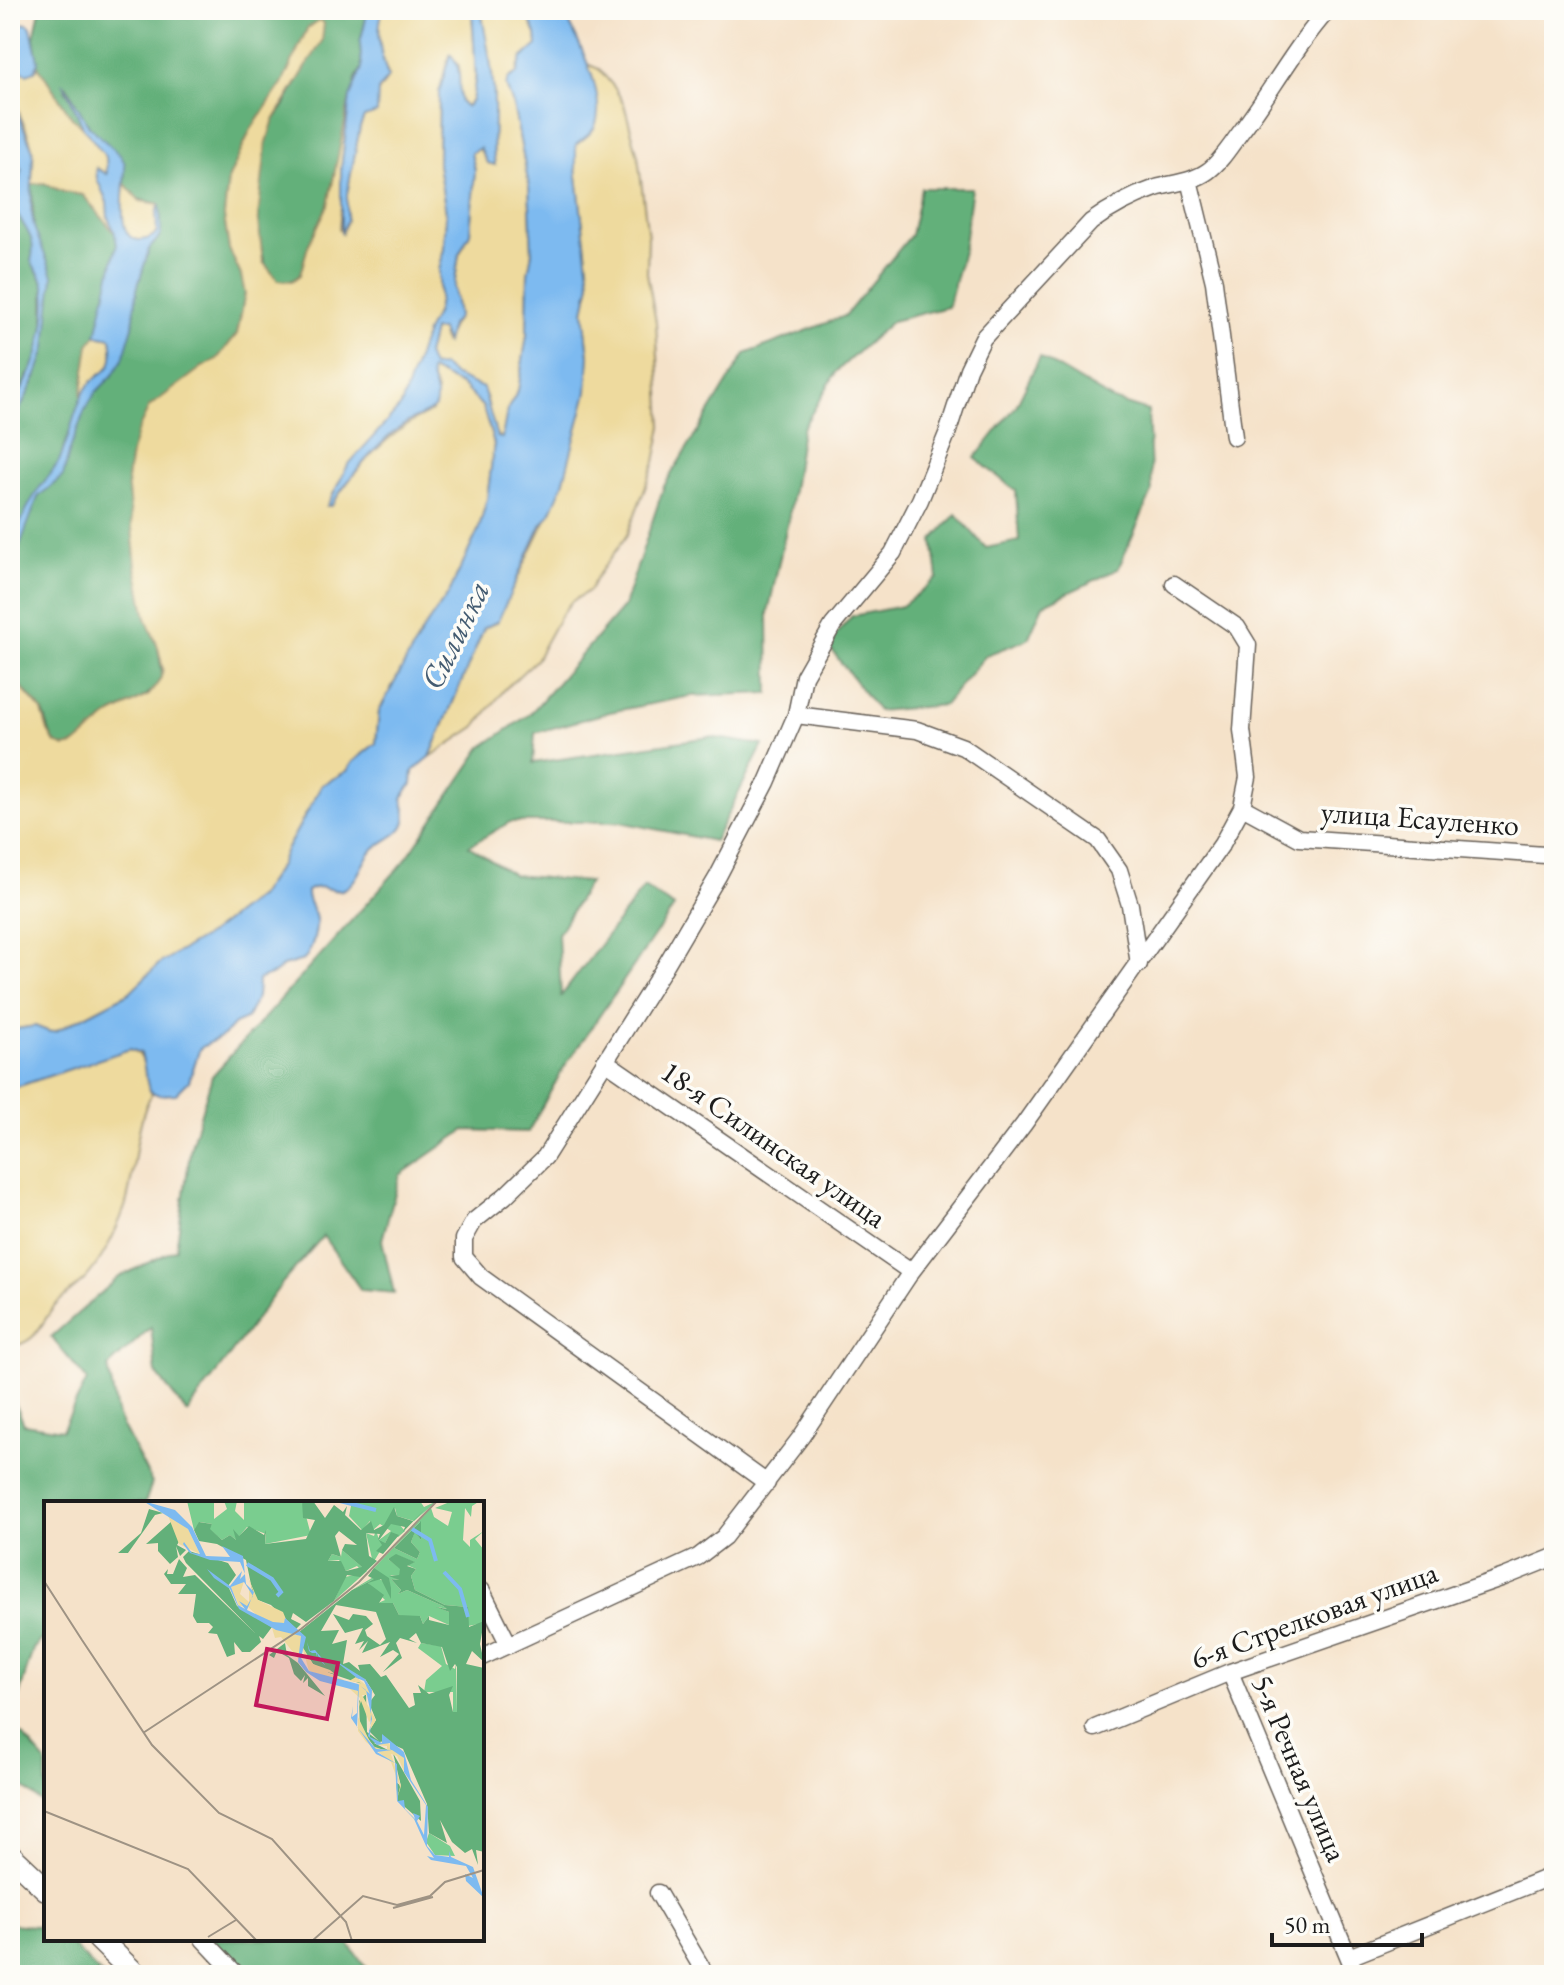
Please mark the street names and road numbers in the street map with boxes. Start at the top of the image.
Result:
street label: улица Есауленко [1320,792,1520,844]
street label: 18-я Силинская улица [654,1052,894,1236]
street label: 6-я Стрелковая улица [1185,1552,1443,1678]
street label: 5-я Речная улица [1243,1669,1357,1867]

